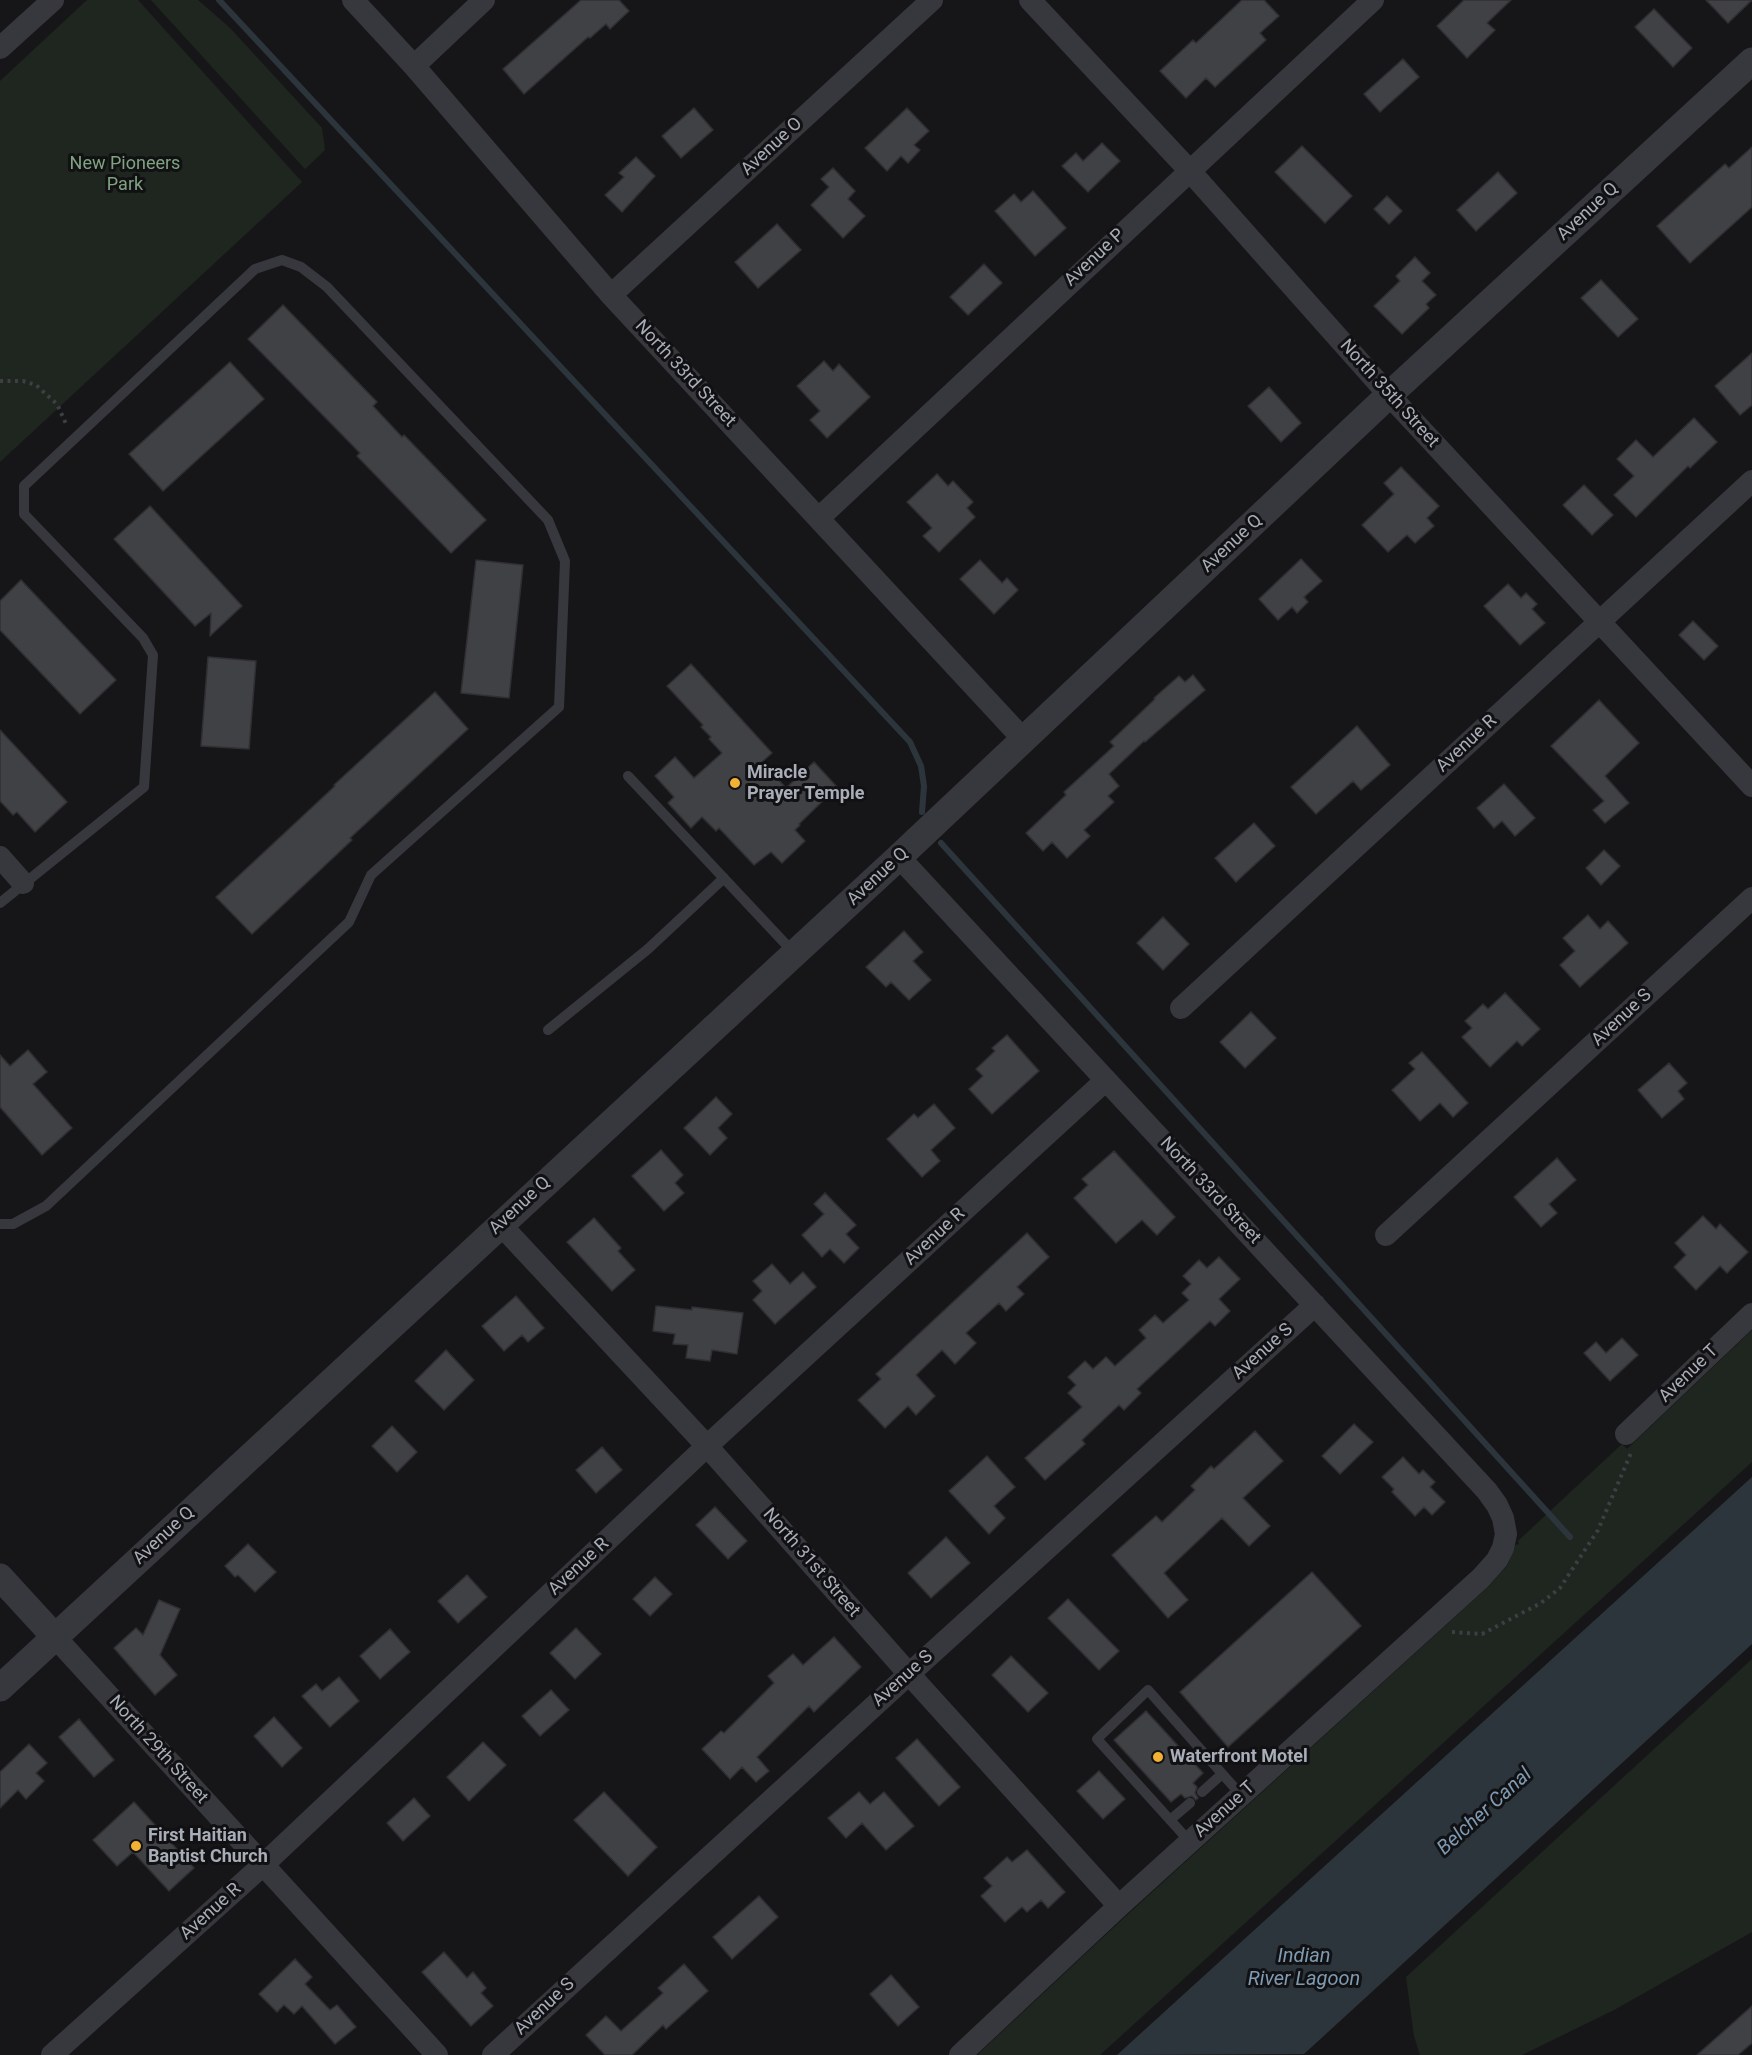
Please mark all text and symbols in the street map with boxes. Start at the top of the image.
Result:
street label: Avenue O [737,113,807,181]
park label: New Pioneers Park [70,153,180,195]
street label: Avenue Q [1553,178,1623,246]
street label: Avenue P [1060,225,1130,291]
street label: North 33rd Street [630,316,740,432]
street label: North 35th Street [1335,336,1443,452]
street label: Avenue Q [1197,510,1267,578]
street label: Avenue R [1432,711,1502,777]
place label: Miracle Prayer Temple [747,762,864,804]
marker: Miracle Prayer Temple [728,776,742,790]
street label: Avenue Q [843,843,913,911]
street label: Avenue S [1588,985,1656,1051]
street label: North 33rd Street [1155,1133,1265,1249]
street label: Avenue Q [485,1172,555,1240]
street label: Avenue R [900,1204,970,1270]
street label: Avenue S [1228,1319,1298,1385]
street label: Avenue T [1655,1341,1723,1407]
street label: Avenue Q [129,1502,199,1570]
street label: North 31st Street [758,1504,864,1622]
street label: Avenue R [544,1534,614,1600]
street label: Avenue S [868,1646,938,1712]
street label: North 29th Street [104,1692,212,1808]
place label: Waterfront Motel [1170,1746,1308,1768]
marker: Waterfront Motel [1151,1750,1165,1764]
water label: Belcher Canal [1433,1763,1537,1861]
street label: Avenue T [1190,1777,1260,1843]
place label: First Haitian Baptist Church [148,1825,268,1868]
marker: First Haitian Baptist Church [129,1839,143,1853]
street label: Avenue R [176,1879,246,1945]
water label: Indian River Lagoon [1248,1945,1360,1992]
street label: Avenue S [511,1974,579,2040]

